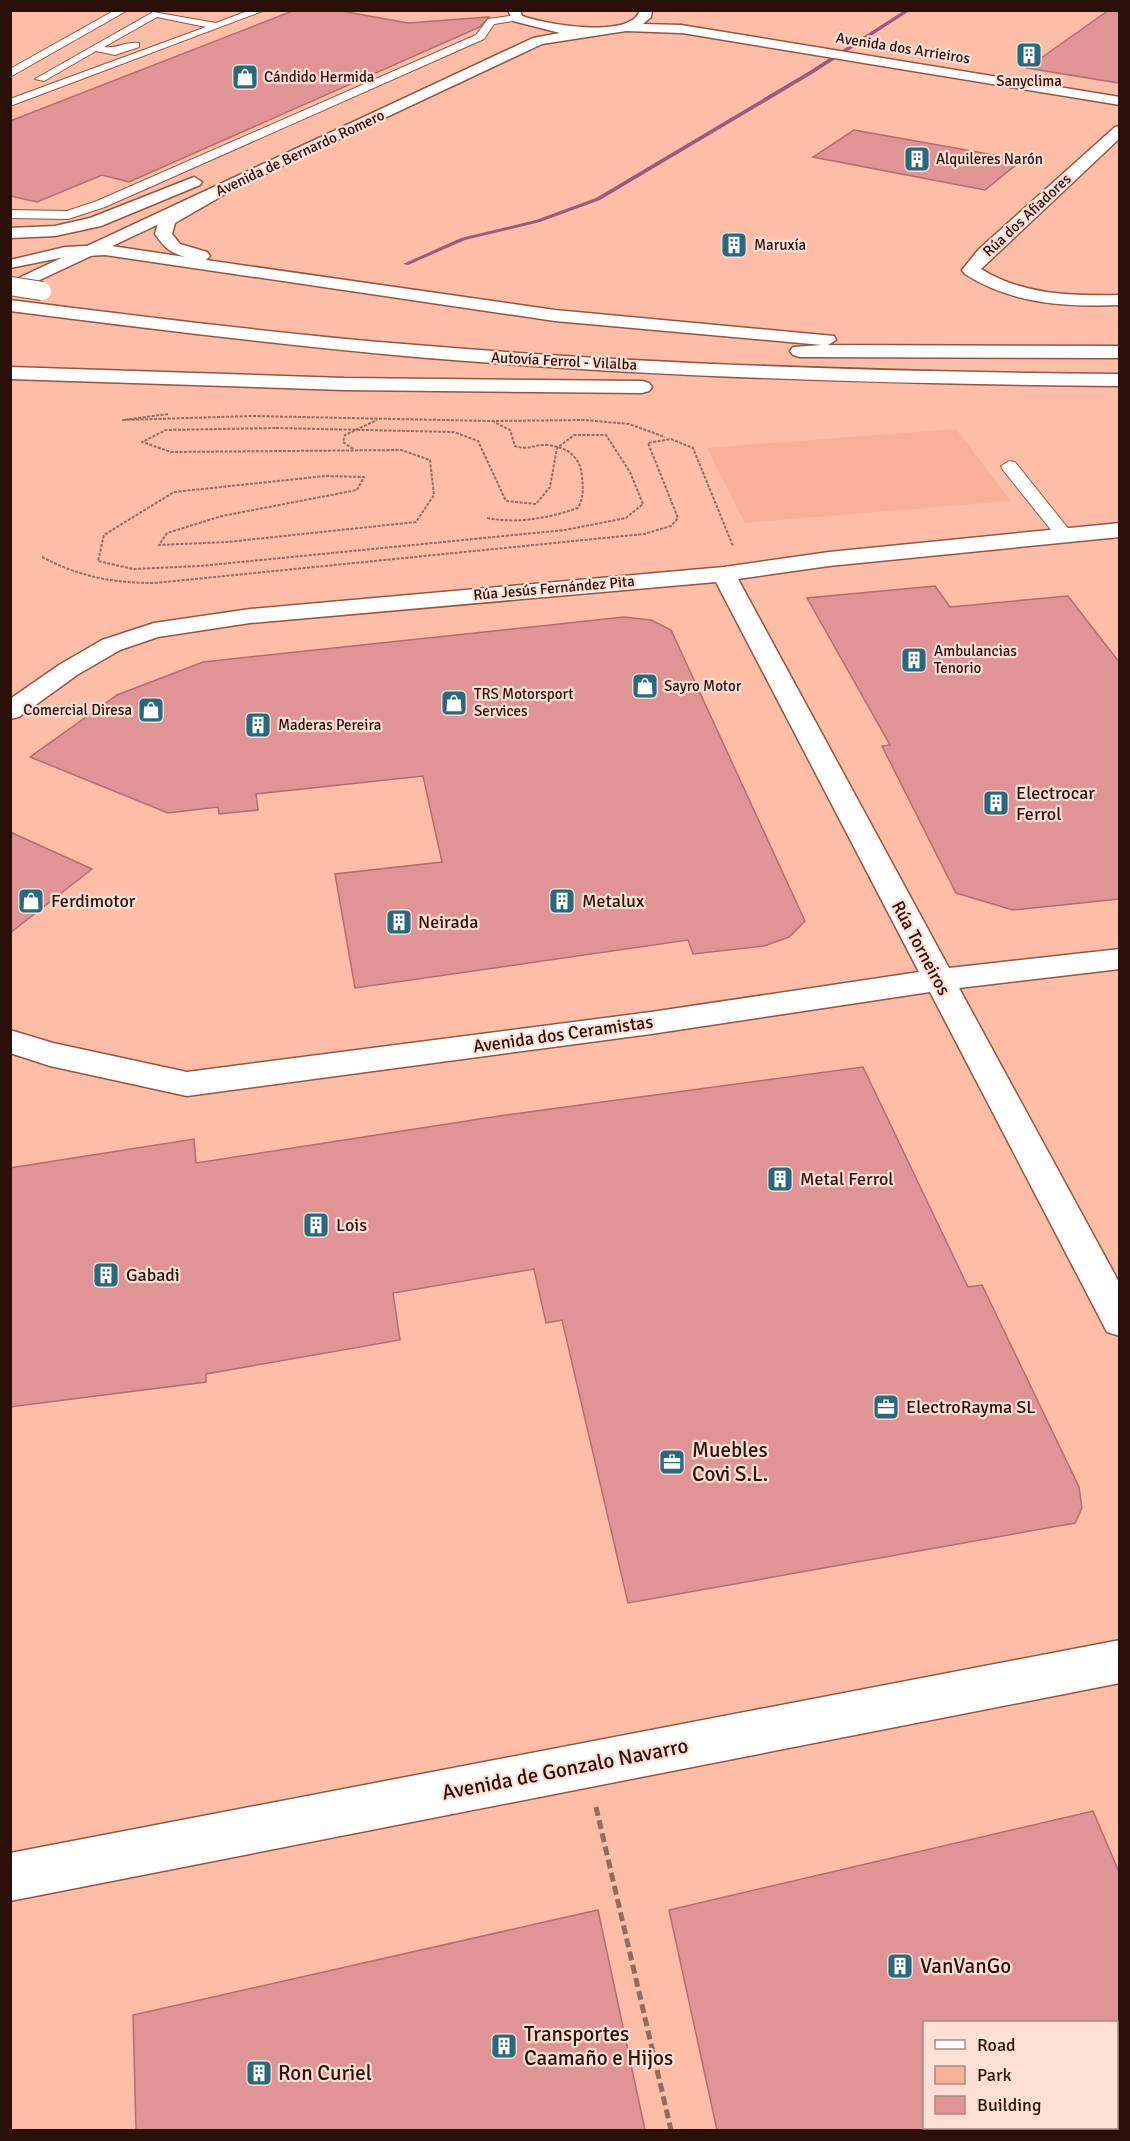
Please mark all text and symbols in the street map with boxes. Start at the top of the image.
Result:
street label: Avenida dos Arrieiros [835,29,972,68]
building icon: Sanyclima [1014,40,1044,70]
shop icon: Cándido Hermida [230,62,260,92]
place label: Cándido Hermida [264,68,374,86]
place label: Sanyclima [996,72,1062,90]
street label: Avenida de Bernardo Romero [213,106,388,200]
building icon: Alquileres Narón [902,144,932,174]
place label: Alquileres Narón [936,150,1043,168]
street label: Rúa dos Afiadores [979,169,1075,260]
building icon: Maruxía [719,230,749,260]
place label: Maruxía [754,236,806,254]
street label: Autovía Ferrol - Vilalba [491,348,637,374]
street label: Rúa Jesús Fernández Pita [473,572,635,604]
place label: Ambulancias Tenorio [934,642,1017,677]
building icon: Ambulancias Tenorio [899,645,929,675]
shop icon: Sayro Motor [630,671,660,701]
place label: Sayro Motor [664,677,742,695]
place label: TRS Motorsport Services [474,685,574,720]
shop icon: TRS Motorsport Services [439,688,469,718]
shop icon: Comercial Diresa [136,695,166,725]
place label: Comercial Diresa [23,701,132,719]
building icon: Maderas Pereira [243,710,273,740]
place label: Maderas Pereira [278,716,381,734]
place label: Electrocar Ferrol [1016,782,1095,825]
building icon: Electrocar Ferrol [981,788,1011,818]
shop icon: Ferdimotor [16,886,46,916]
building icon: Metalux [547,886,577,916]
place label: Ferdimotor [51,890,136,912]
place label: Metalux [582,890,645,912]
street label: Rúa Torneiros [887,897,955,999]
building icon: Neirada [384,907,414,937]
place label: Neirada [418,911,478,933]
street label: Avenida dos Ceramistas [472,1010,655,1058]
building icon: Metal Ferrol [765,1164,795,1194]
place label: Metal Ferrol [800,1168,894,1190]
building icon: Lois [301,1210,331,1240]
place label: Lois [336,1214,367,1236]
building icon: Gabadi [91,1260,121,1290]
place label: Gabadi [126,1264,180,1286]
office icon: ElectroRayma SL [871,1392,901,1422]
place label: ElectroRayma SL [906,1396,1035,1418]
place label: Muebles Covi S.L. [692,1437,768,1487]
office icon: Muebles Covi S.L. [657,1447,687,1477]
street label: Avenida de Gonzalo Navarro [440,1732,690,1806]
building icon: VanVanGo [885,1951,915,1981]
place label: VanVanGo [920,1953,1011,1979]
place label: Transportes Caamaño e Hijos [524,2021,673,2071]
legend [923,2021,1118,2129]
building icon: Transportes Caamaño e Hijos [489,2031,519,2061]
text: Road [977,2034,1016,2056]
building icon: Ron Curiel [244,2058,274,2088]
place label: Ron Curiel [278,2060,372,2086]
text: Park [977,2064,1012,2086]
text: Building [977,2094,1041,2116]

